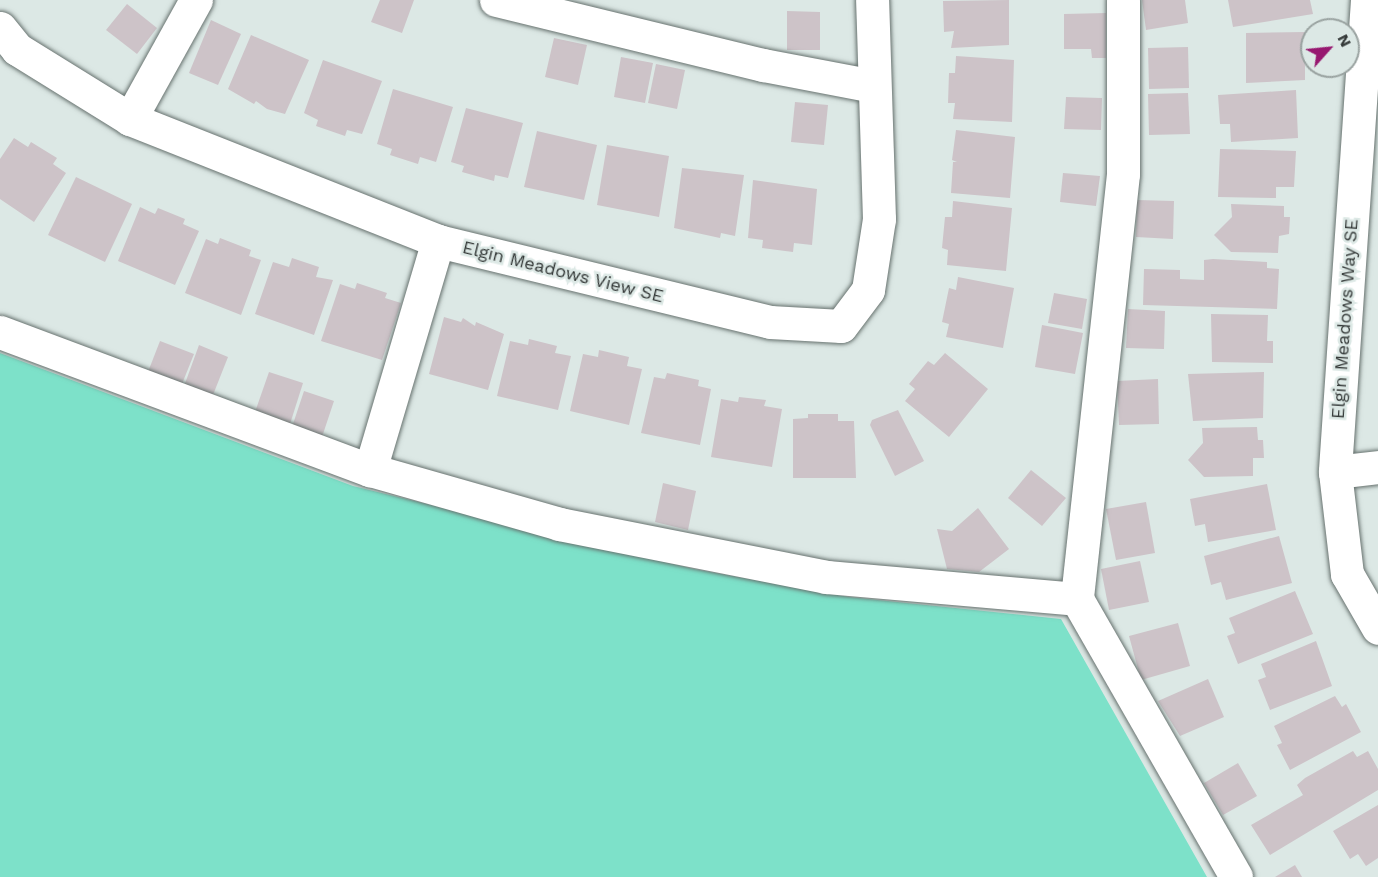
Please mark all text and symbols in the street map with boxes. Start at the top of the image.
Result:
north arrow [1300,18,1360,78]
text: N [1334,31,1356,50]
street label: Elgin Meadows Way SE [1327,218,1363,420]
street label: Elgin Meadows View SE [460,236,666,308]

